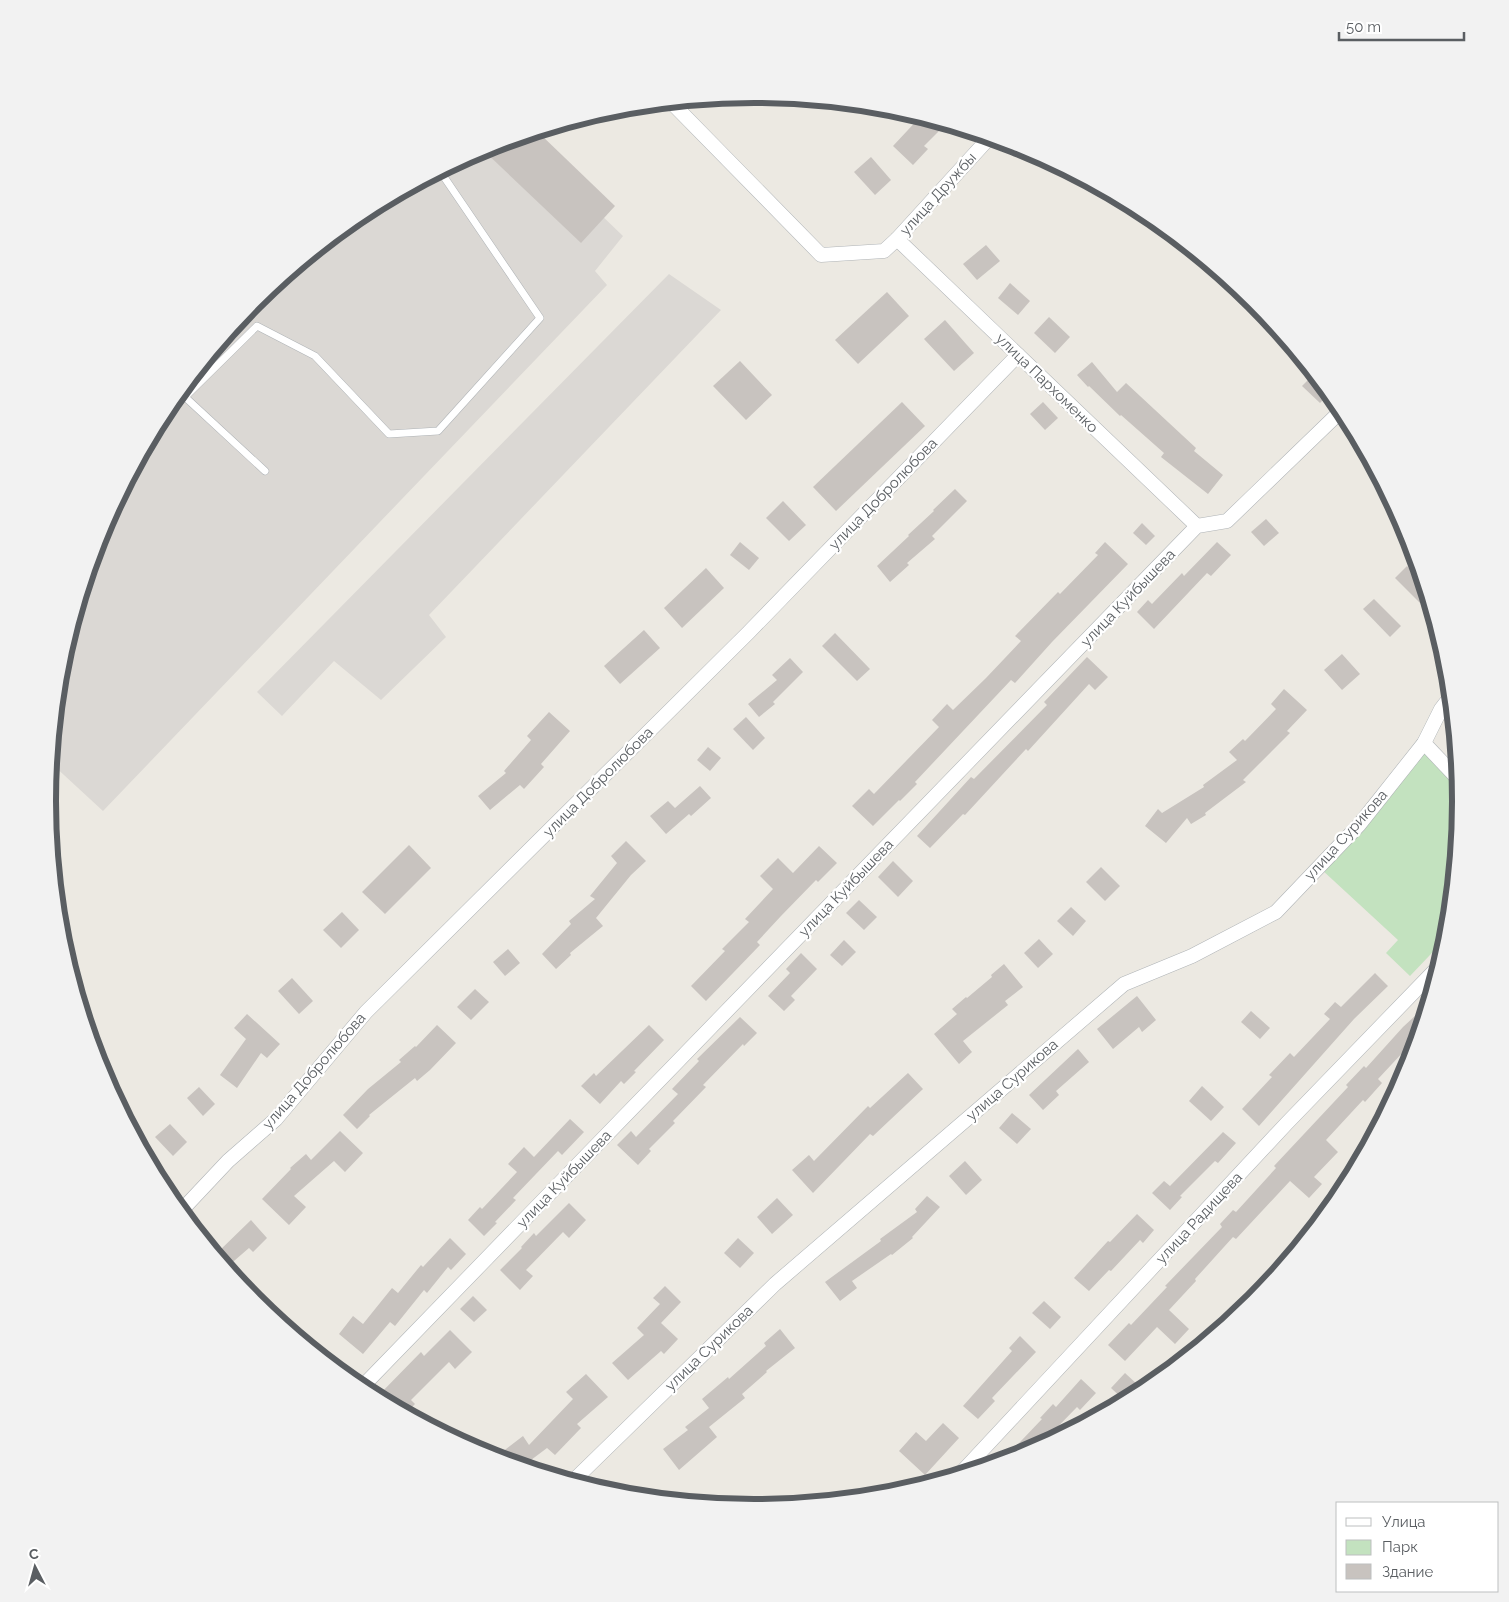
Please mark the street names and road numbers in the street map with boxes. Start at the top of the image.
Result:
street label: улица Дружбы [896,149,980,239]
street label: улица Пархоменко [992,330,1102,437]
street label: улица Добролюбова [825,434,941,554]
street label: улица Куйбышева [1077,546,1179,650]
street label: улица Добролюбова [539,723,657,841]
street label: улица Сурикова [1301,786,1391,884]
street label: улица Куйбышева [795,836,897,940]
street label: улица Добролюбова [259,1009,369,1133]
street label: улица Сурикова [963,1035,1061,1125]
street label: улица Куйбышева [513,1127,615,1231]
street label: улица Радищева [1152,1168,1246,1268]
street label: улица Сурикова [661,1301,757,1395]

